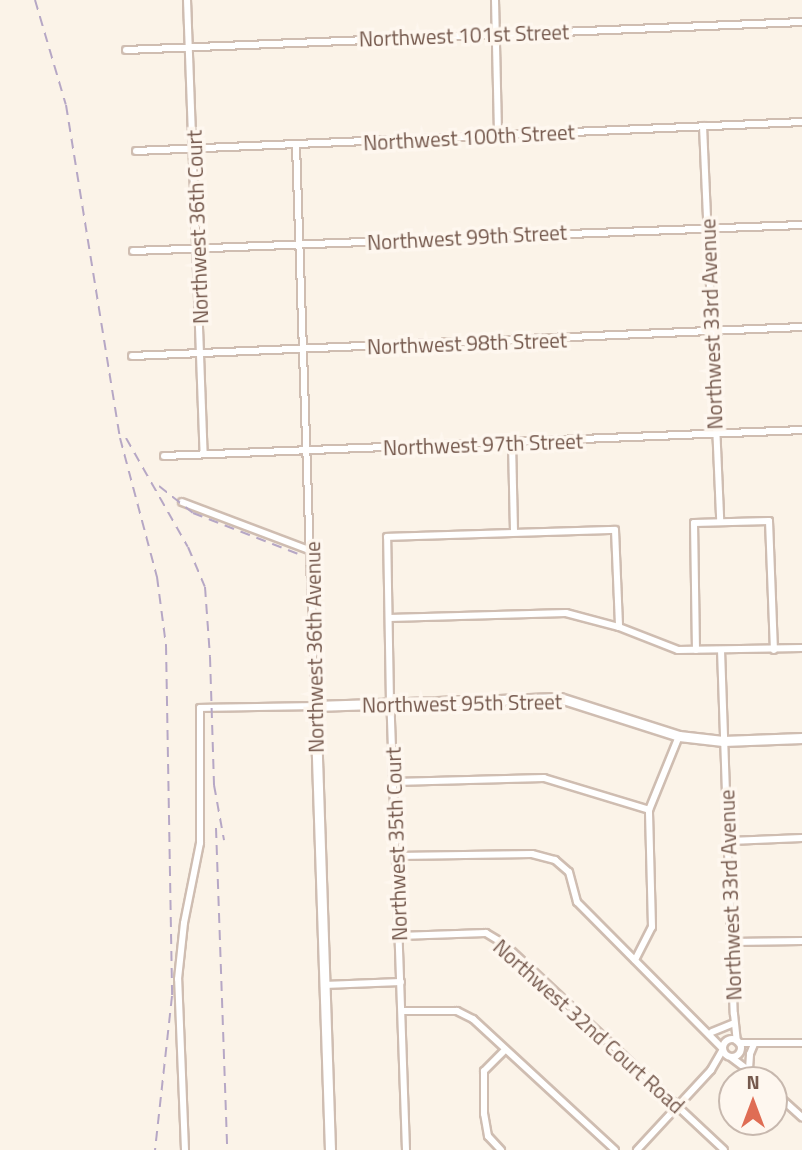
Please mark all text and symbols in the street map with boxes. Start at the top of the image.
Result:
street label: Northwest 101st Street [358,19,570,51]
street label: Northwest 100th Street [363,119,575,155]
street label: Northwest 36th Court [181,130,213,324]
street label: Northwest 33rd Avenue [695,218,727,430]
street label: Northwest 99th Street [366,219,568,255]
street label: Northwest 98th Street [367,327,567,359]
street label: Northwest 97th Street [383,428,583,460]
street label: Northwest 36th Avenue [300,541,328,753]
street label: Northwest 95th Street [362,689,562,717]
street label: Northwest 35th Court [380,747,412,941]
street label: Northwest 33rd Avenue [714,789,746,1001]
street label: Northwest 32nd Court Road [488,934,690,1118]
north arrow [718,1066,788,1136]
text: N [746,1067,760,1096]

